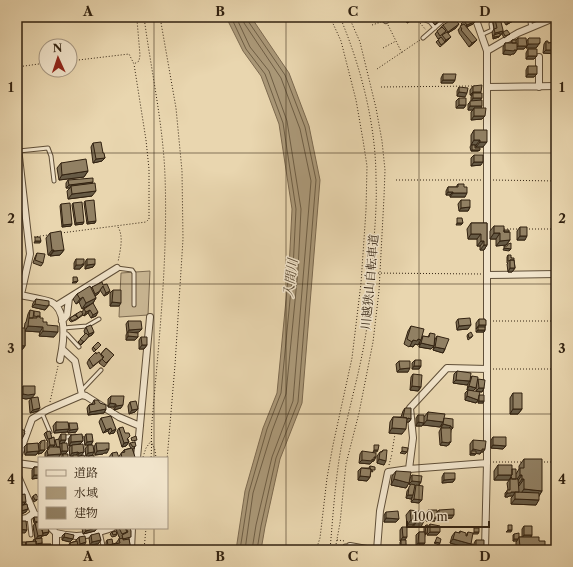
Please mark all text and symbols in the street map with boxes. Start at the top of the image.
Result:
text: A [82,3,94,19]
text: B [215,3,225,19]
text: C [348,3,358,19]
text: D [479,3,491,19]
north arrow [38,38,78,78]
text: N [52,41,63,55]
text: 1 [8,79,14,95]
text: 1 [559,79,565,95]
text: 2 [7,210,15,226]
text: 2 [558,210,566,226]
street label: 川越狭山自転車道 [358,233,381,330]
water label: 入間川 [280,256,301,298]
text: 3 [7,340,15,356]
text: 3 [558,340,566,356]
legend [38,457,168,529]
text: 道路 [74,465,98,480]
text: 4 [7,471,15,487]
text: 4 [558,471,566,487]
text: 水域 [74,485,98,500]
scale bar [407,503,489,529]
text: 建物 [74,505,98,520]
text: 100 m [413,509,448,524]
text: A [82,548,94,564]
text: B [215,548,225,564]
text: C [348,548,358,564]
text: D [479,548,491,564]

